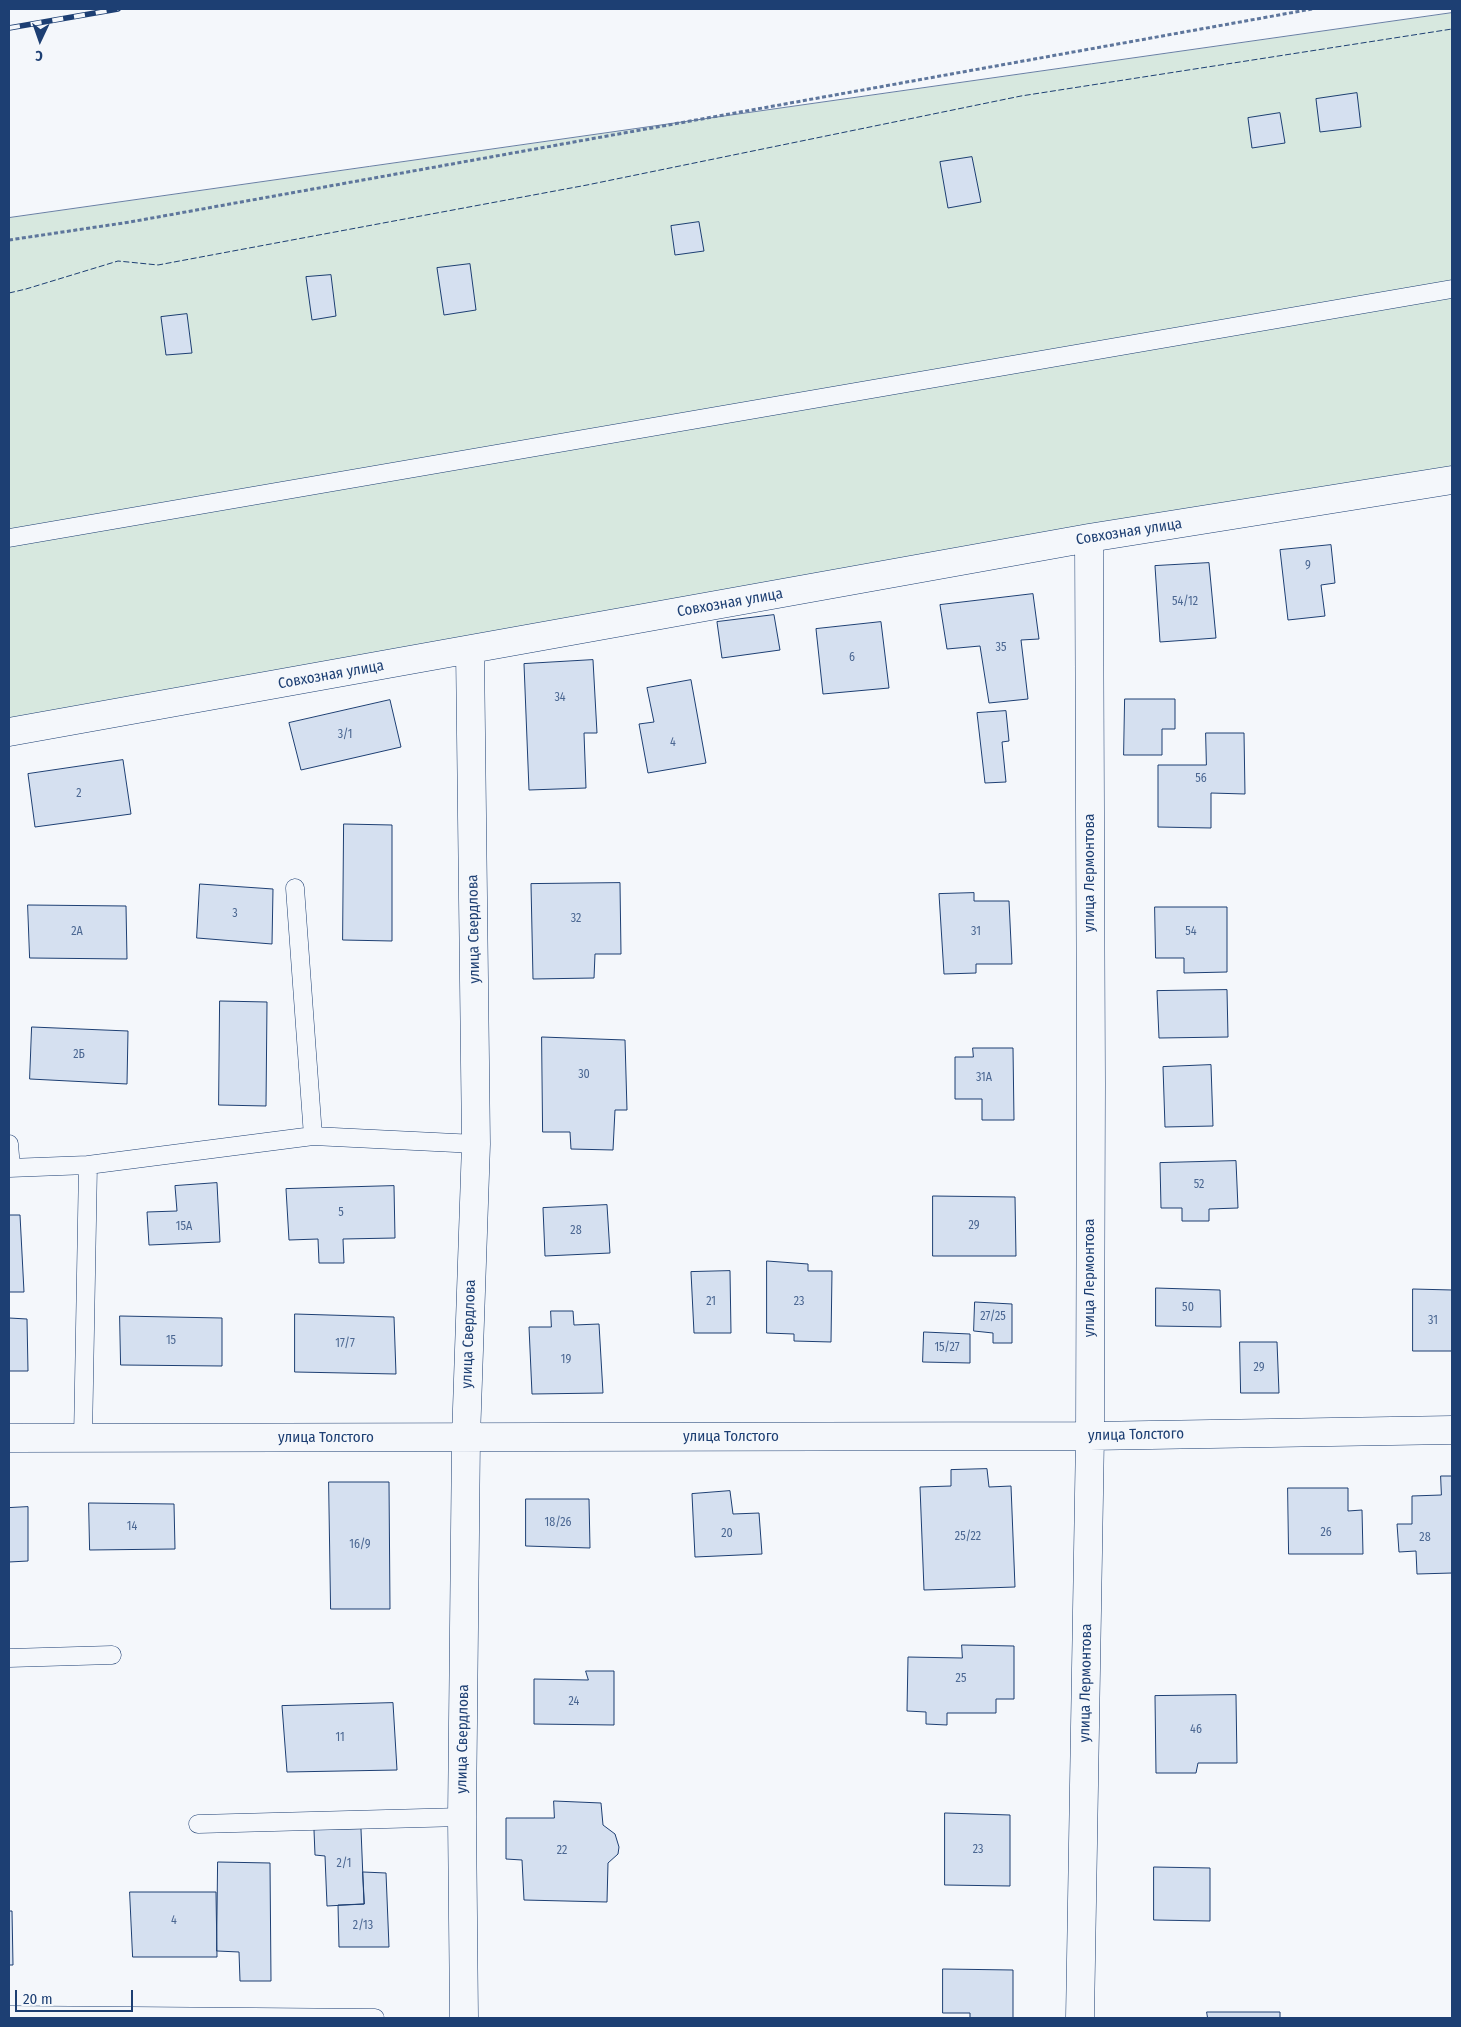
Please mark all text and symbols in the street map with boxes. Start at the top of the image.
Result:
north arrow [15,15,65,65]
text: С [35,47,43,64]
street label: Совхозная улица [1075,515,1183,549]
house number: 9 [1305,559,1311,573]
street label: Совхозная улица [676,585,784,621]
house number: 54/12 [1172,595,1198,609]
house number: 35 [996,641,1006,655]
house number: 6 [849,651,855,665]
street label: Совхозная улица [277,657,385,693]
house number: 34 [554,691,566,705]
house number: 3/1 [338,728,352,742]
house number: 4 [670,736,676,750]
house number: 56 [1195,772,1207,786]
house number: 2 [76,787,82,801]
street label: улица Лермонтова [1081,814,1099,932]
street label: улица Свердлова [464,874,484,984]
house number: 3 [232,907,238,921]
house number: 32 [571,912,581,926]
house number: 2А [71,925,83,939]
house number: 31 [971,925,981,939]
house number: 54 [1185,925,1197,939]
house number: 2Б [73,1048,85,1062]
house number: 30 [578,1068,590,1082]
house number: 31А [976,1071,992,1085]
house number: 52 [1194,1178,1204,1192]
house number: 5 [338,1206,344,1220]
house number: 29 [968,1219,980,1233]
street label: улица Лермонтова [1081,1219,1099,1337]
house number: 15А [176,1220,192,1234]
house number: 28 [570,1224,582,1238]
street label: улица Свердлова [458,1279,480,1389]
house number: 21 [706,1295,716,1309]
house number: 23 [794,1295,804,1309]
house number: 50 [1182,1301,1194,1315]
house number: 27/25 [980,1310,1006,1324]
house number: 31 [1428,1314,1438,1328]
house number: 15 [166,1334,176,1348]
house number: 17/7 [335,1337,355,1351]
house number: 15/27 [934,1341,960,1355]
house number: 19 [561,1353,571,1367]
house number: 29 [1253,1361,1265,1375]
street label: улица Толстого [1088,1425,1184,1445]
street label: улица Толстого [683,1428,779,1446]
street label: улица Толстого [278,1429,374,1447]
house number: 18/26 [544,1516,572,1530]
house number: 14 [127,1520,137,1534]
house number: 26 [1320,1526,1332,1540]
house number: 20 [721,1527,733,1541]
house number: 25/22 [955,1530,981,1544]
house number: 28 [1419,1531,1431,1545]
house number: 16/9 [349,1538,371,1552]
street label: улица Лермонтова [1076,1624,1096,1742]
house number: 25 [956,1672,966,1686]
street label: улица Свердлова [453,1684,473,1794]
house number: 24 [569,1695,579,1709]
house number: 46 [1190,1723,1202,1737]
house number: 11 [335,1731,345,1745]
house number: 23 [973,1843,983,1857]
house number: 22 [557,1844,567,1858]
house number: 2/1 [337,1857,351,1871]
house number: 4 [171,1914,177,1928]
house number: 2/13 [353,1919,373,1933]
scale bar [18,1980,135,2012]
text: 20 m [23,1990,53,2008]

